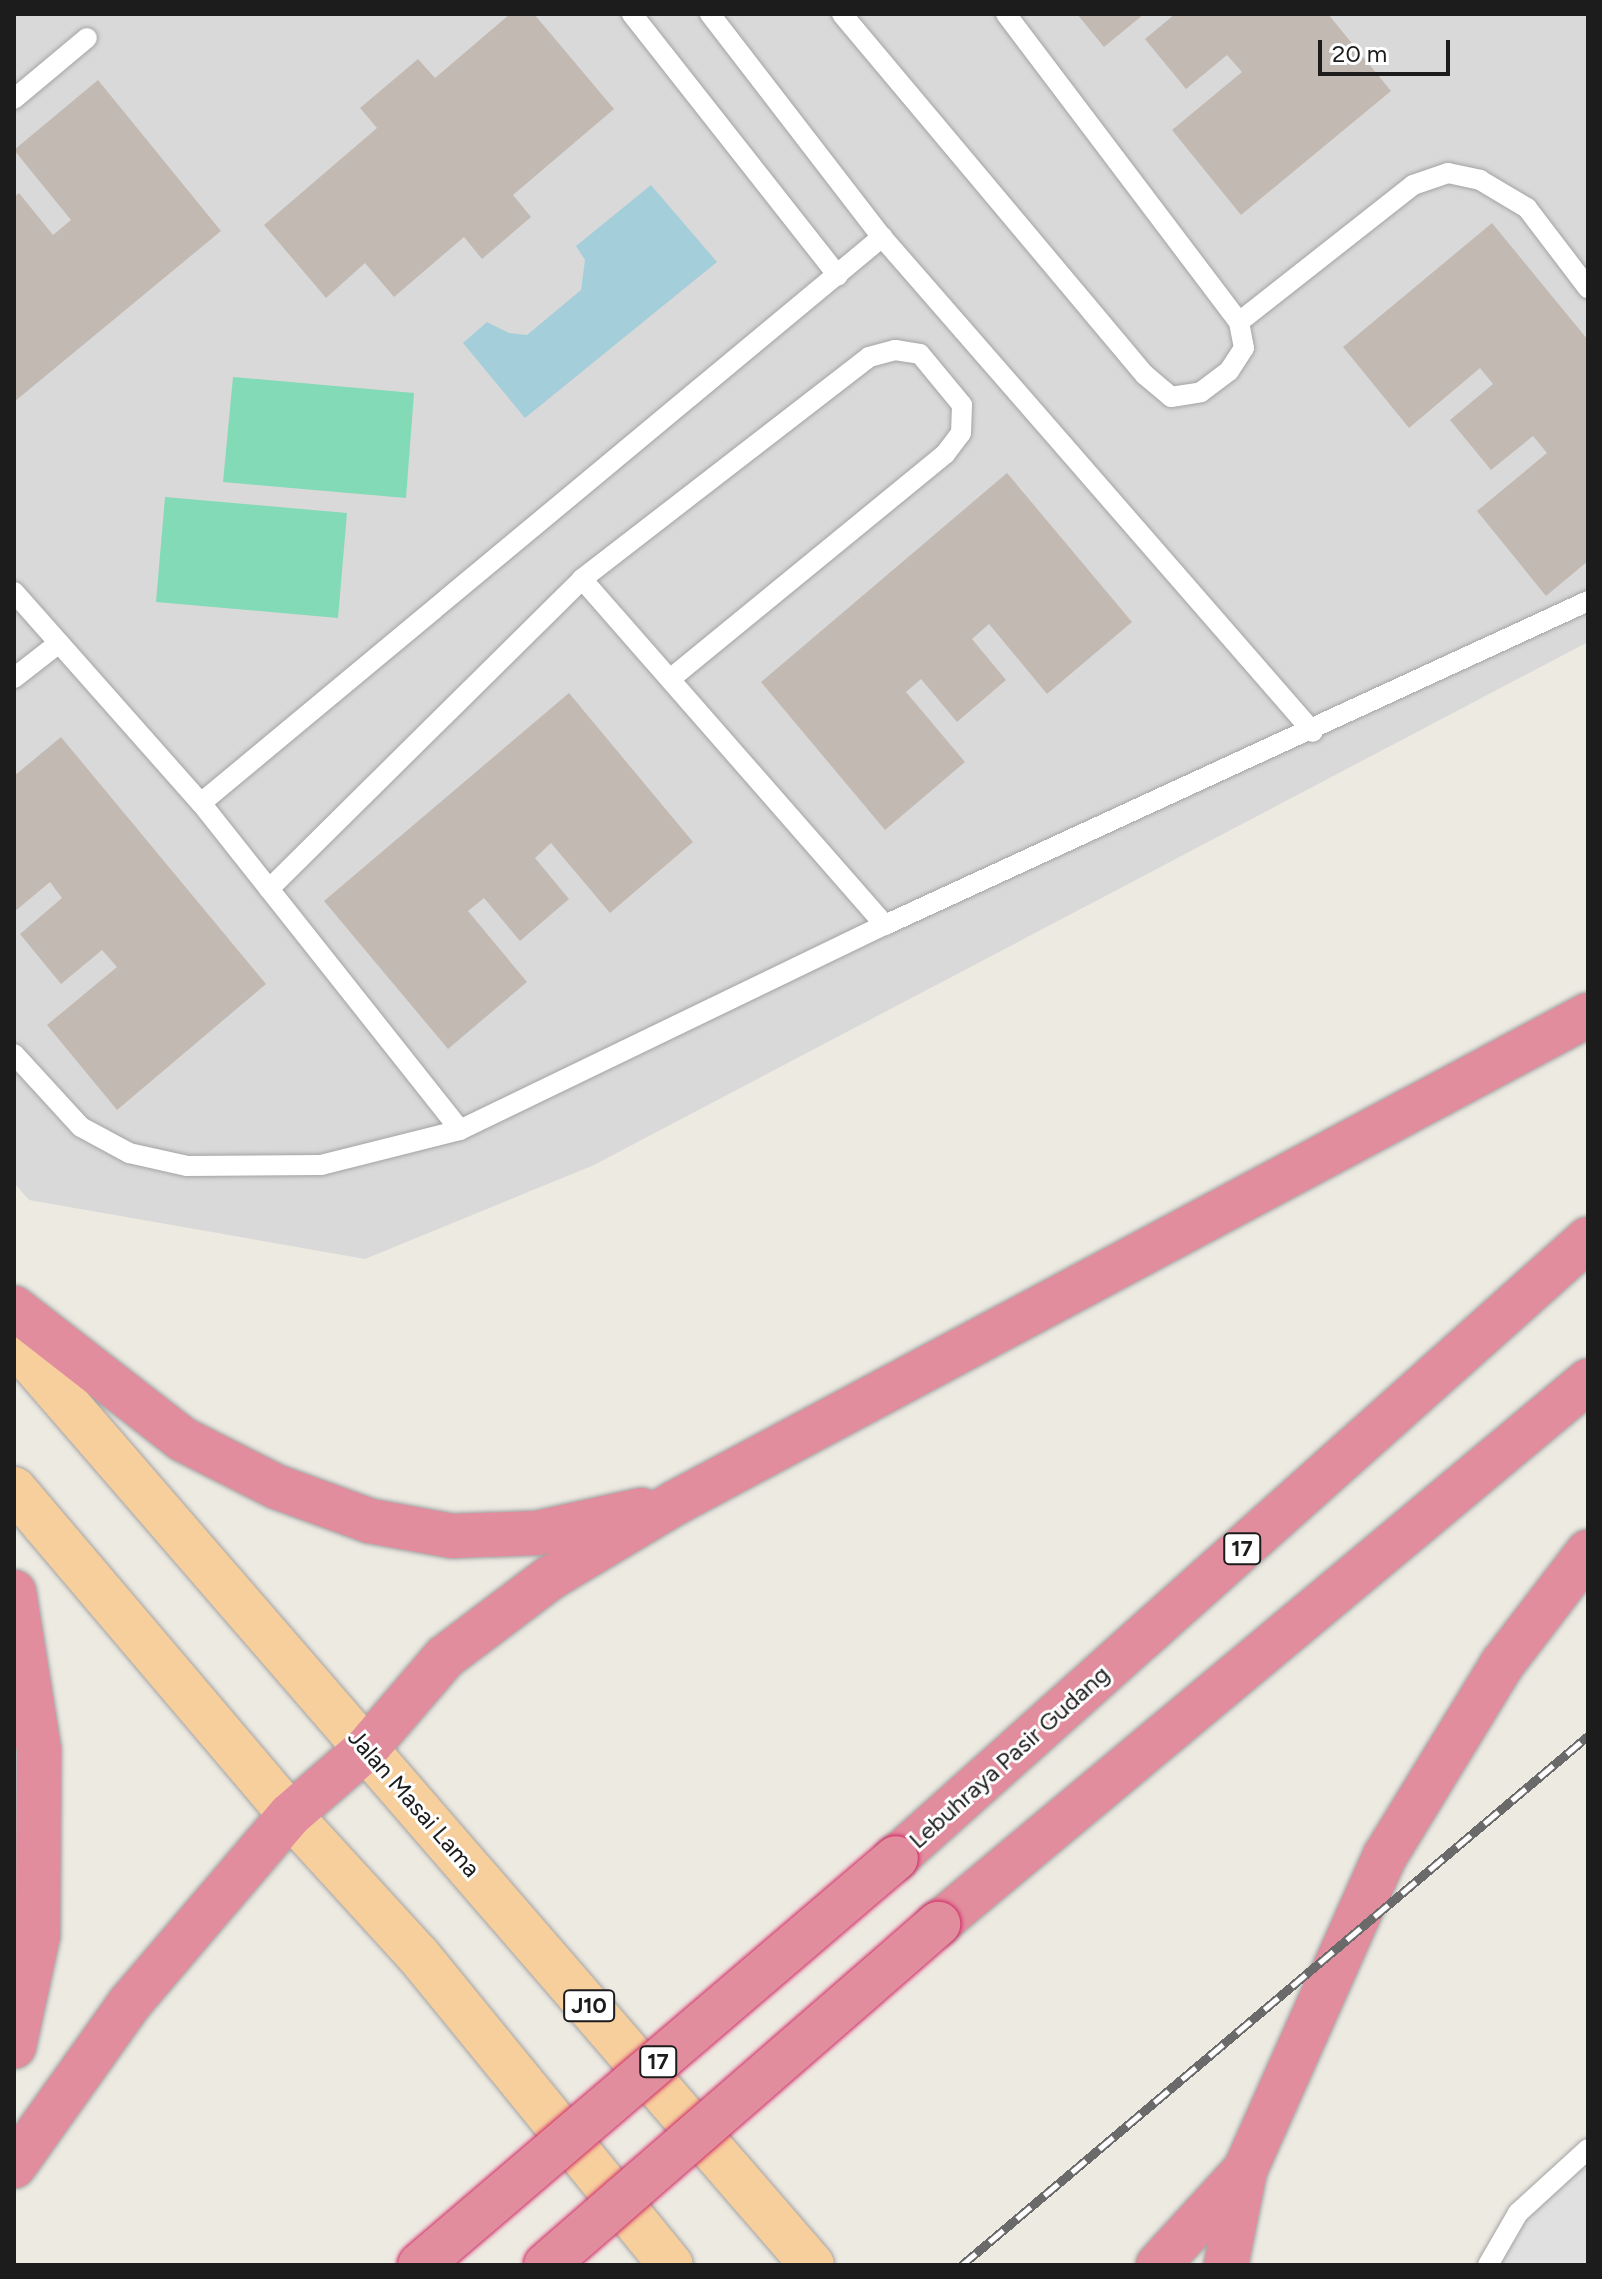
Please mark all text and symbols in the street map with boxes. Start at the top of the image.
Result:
scale bar [1322,24,1454,74]
text: 20 m [1332,39,1387,68]
road number: 17 [1222,1531,1262,1567]
street label: Lebuhraya Pasir Gudang [903,1660,1115,1854]
street label: Jalan Masai Lama [342,1723,486,1883]
road number: J10 [563,1988,615,2024]
road number: 17 [638,2044,678,2080]

